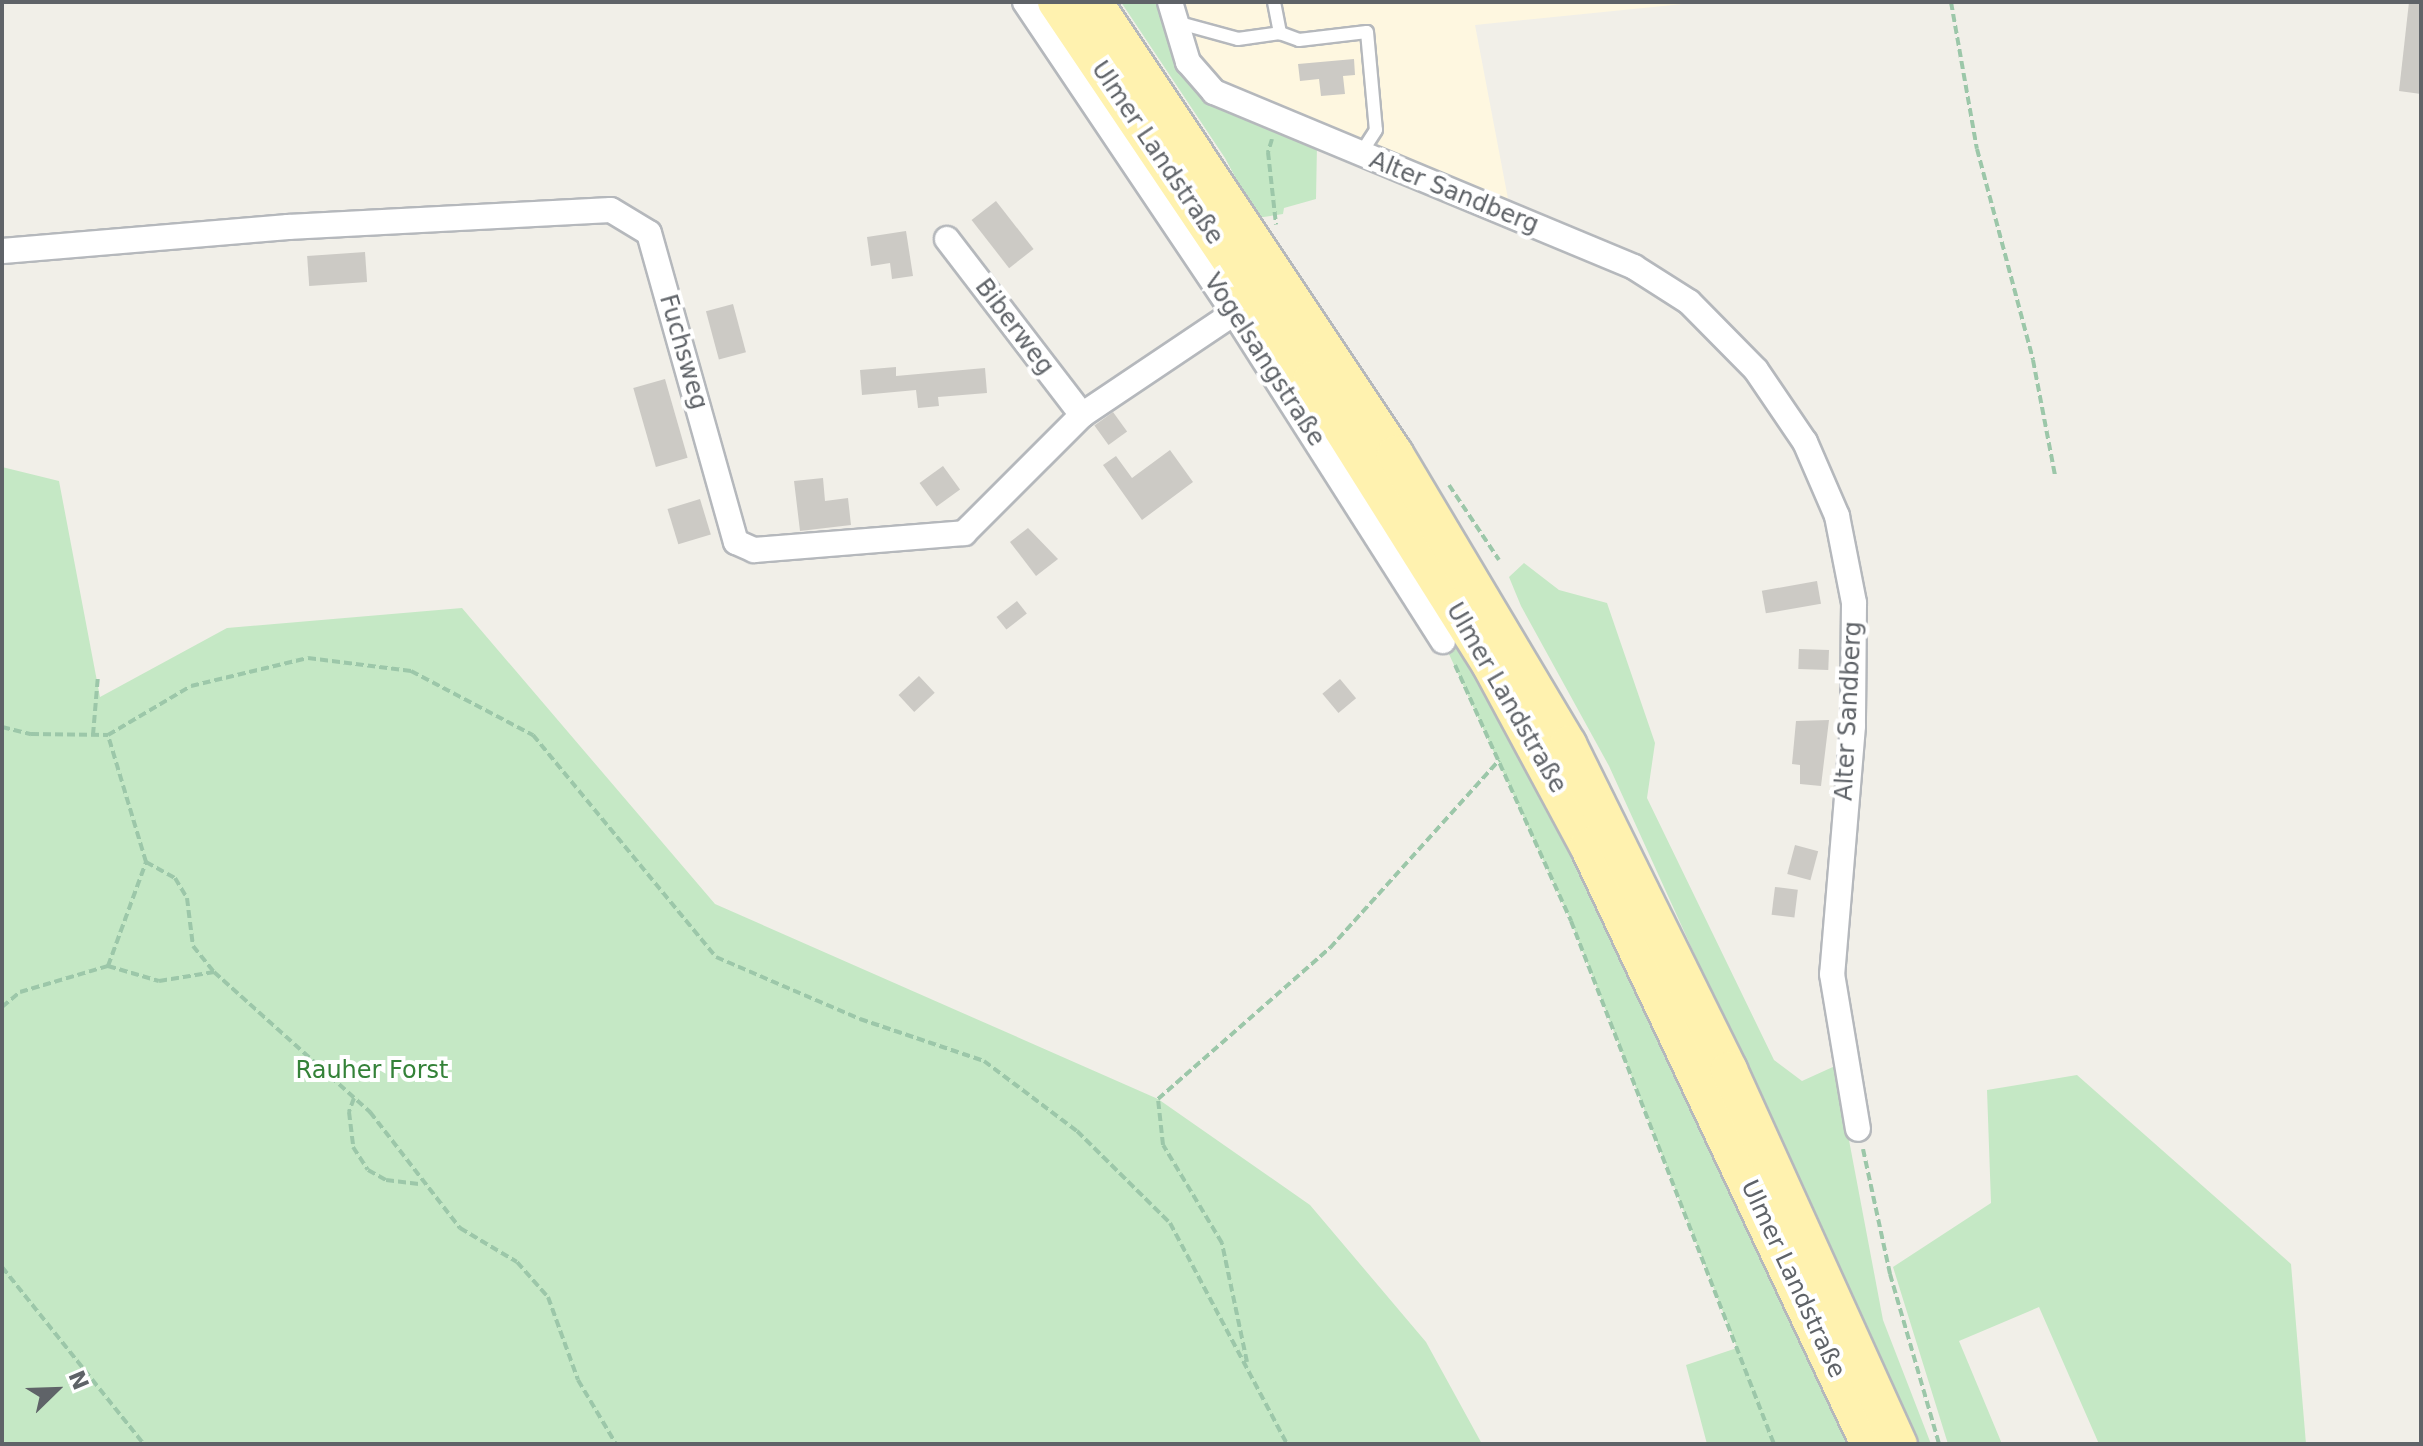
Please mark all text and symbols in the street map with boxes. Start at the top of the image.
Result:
street label: Ulmer Landstraße [1085,56,1229,250]
street label: Alter Sandberg [1365,146,1543,240]
street label: Vogelsangstraße [1197,268,1331,452]
street label: Biberweg [969,273,1059,381]
street label: Fuchsweg [653,291,713,413]
street label: Ulmer Landstraße [1440,598,1572,798]
street label: Alter Sandberg [1830,620,1868,802]
park label: Rauher Forst [296,1057,448,1085]
street label: Ulmer Landstraße [1735,1176,1851,1382]
north arrow [16,1350,96,1430]
text: N [63,1367,94,1394]

